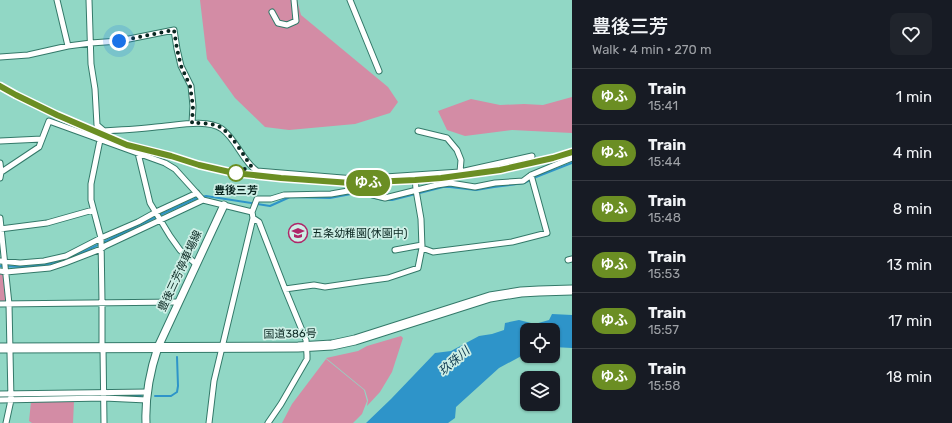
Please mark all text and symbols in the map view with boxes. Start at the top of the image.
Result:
button: heart [890,13,932,55]
text: 豊後三芳 [592,15,668,38]
your location [109,31,129,51]
text: Walk · 4 min · 270 m [592,42,712,57]
text: Train [648,80,686,98]
text: ゆふ [600,88,628,105]
text: 1 min [896,88,932,106]
text: 15:41 [648,98,678,113]
text: Train [648,136,686,154]
text: ゆふ [600,144,628,161]
text: 4 min [893,144,932,162]
text: 15:44 [648,154,681,169]
marker: 豊後三芳 [227,164,245,182]
line badge: ゆふ [350,170,386,196]
text: ゆふ [354,174,382,191]
place label: 豊後三芳 [214,184,258,197]
text: Train [648,192,686,210]
text: ゆふ [600,200,628,217]
text: 8 min [893,200,932,218]
text: 15:48 [648,210,681,225]
school or university icon: 五条幼稚園(休園中) [287,222,309,244]
place label: 五条幼稚園(休園中) [312,227,408,240]
street label: 豊後三芳停車場線 [156,228,204,314]
text: Train [648,248,686,266]
text: ゆふ [600,256,628,273]
text: 13 min [887,256,932,274]
text: 15:53 [648,266,680,281]
text: Train [648,304,686,322]
text: ゆふ [600,312,628,329]
text: 17 min [888,312,932,330]
text: 15:57 [648,322,679,337]
map controls [520,323,560,411]
button: locate [520,323,560,363]
street label: 国道386号 [263,327,317,341]
water label: 玖珠川 [436,343,474,378]
text: Train [648,360,686,378]
text: ゆふ [600,368,628,385]
text: 18 min [886,368,932,386]
button: layers [520,371,560,411]
text: 15:58 [648,378,681,393]

